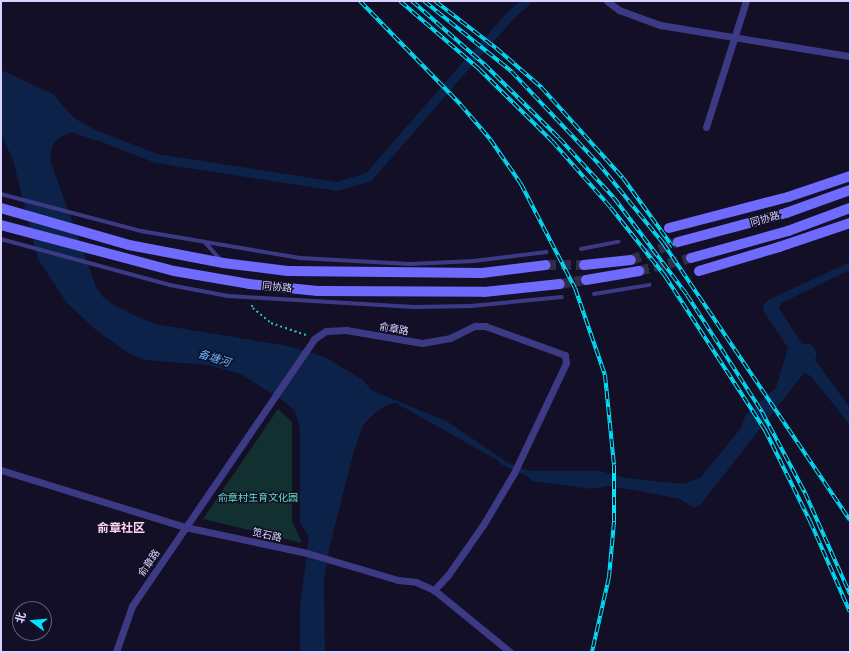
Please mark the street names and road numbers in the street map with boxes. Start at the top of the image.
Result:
street label: 同协路 [749,209,781,229]
street label: 同协路 [261,279,293,295]
street label: 俞章路 [378,320,410,338]
street label: 笕石路 [251,526,283,544]
street label: 俞章路 [136,547,162,579]

